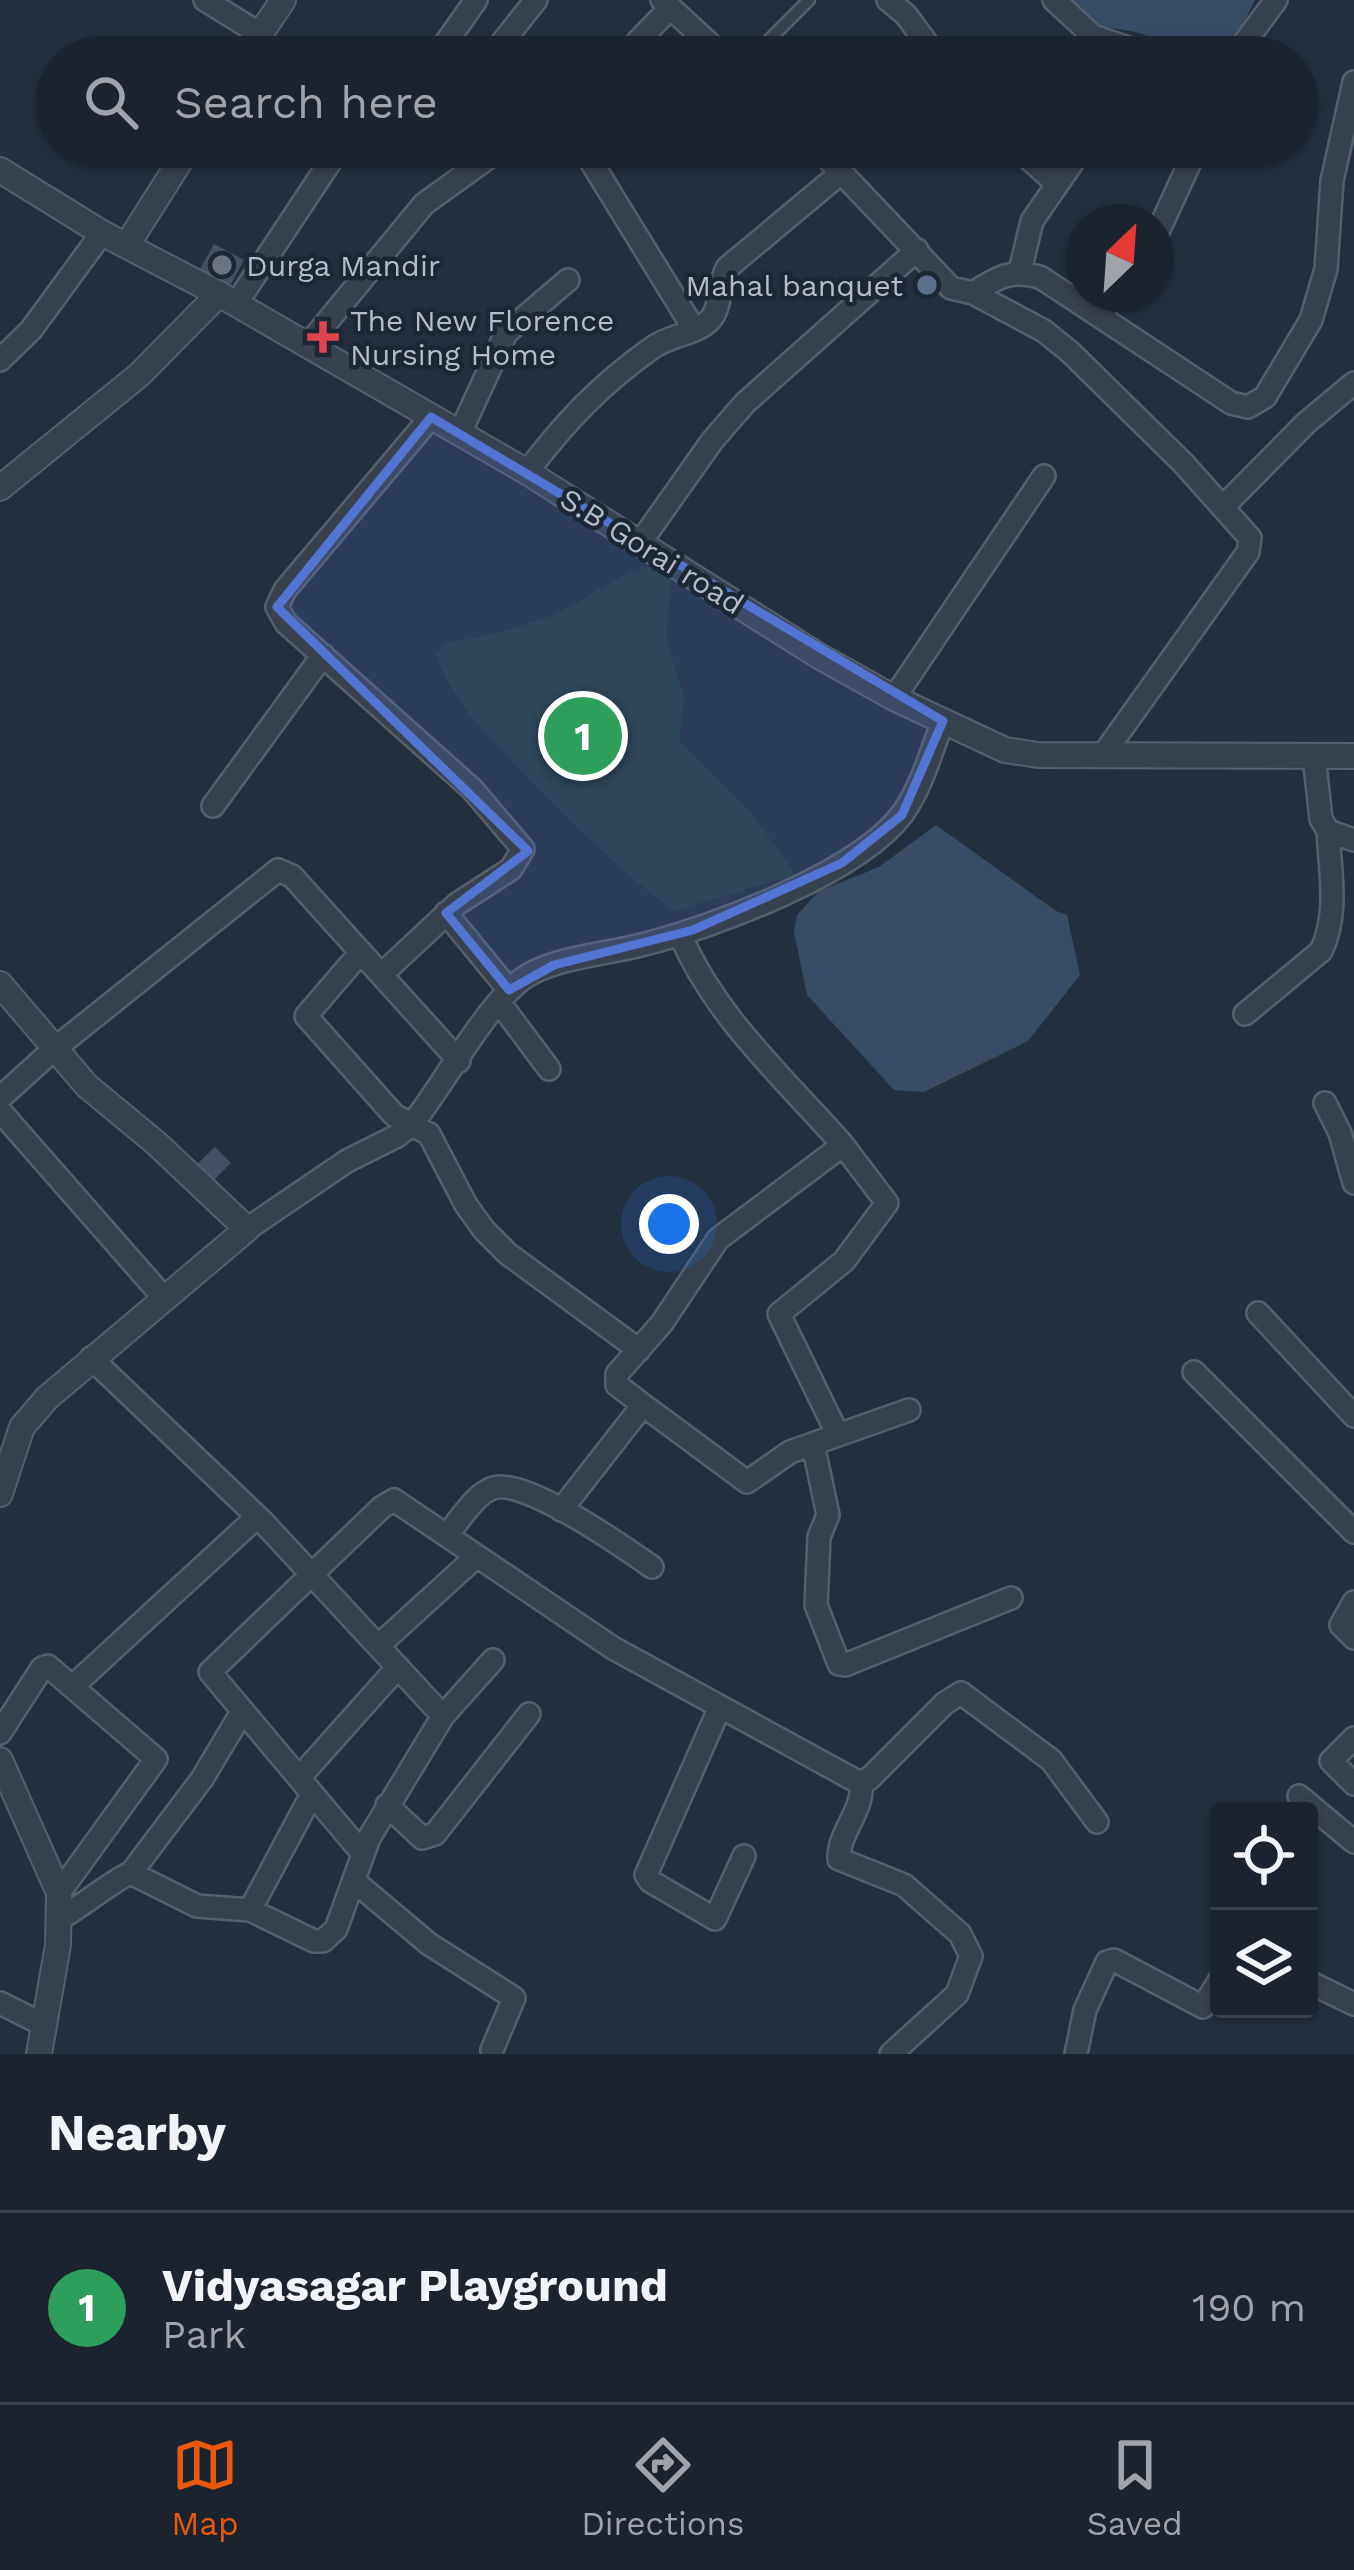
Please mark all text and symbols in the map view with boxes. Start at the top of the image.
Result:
search box [36,36,1318,168]
icon: search [78,69,144,135]
text: Search here [174,76,438,129]
north arrow [1066,204,1174,312]
place label: Durga Mandir [246,248,440,283]
marker: Durga Mandir [209,252,235,278]
place label: Mahal banquet [686,268,903,303]
marker: Mahal banquet [914,272,940,298]
place label: The New Florence Nursing Home [350,303,614,372]
marker: The New Florence Nursing Home [307,321,339,353]
street label: S.B Gorai road [554,481,750,621]
pin: 1 [544,691,622,781]
your location [639,1194,699,1254]
map controls [1210,1802,1318,2018]
button: locate [1210,1802,1318,1910]
button: layers [1210,1910,1318,2018]
text: Nearby [48,2103,226,2162]
text: Vidyasagar Playground [162,2259,668,2312]
text: 1 [79,2285,95,2330]
text: 190 m [1192,2285,1306,2330]
text: Park [162,2312,246,2357]
tab: Map [171,2432,239,2543]
tab: Directions [581,2432,744,2543]
tab: Saved [1087,2432,1183,2543]

